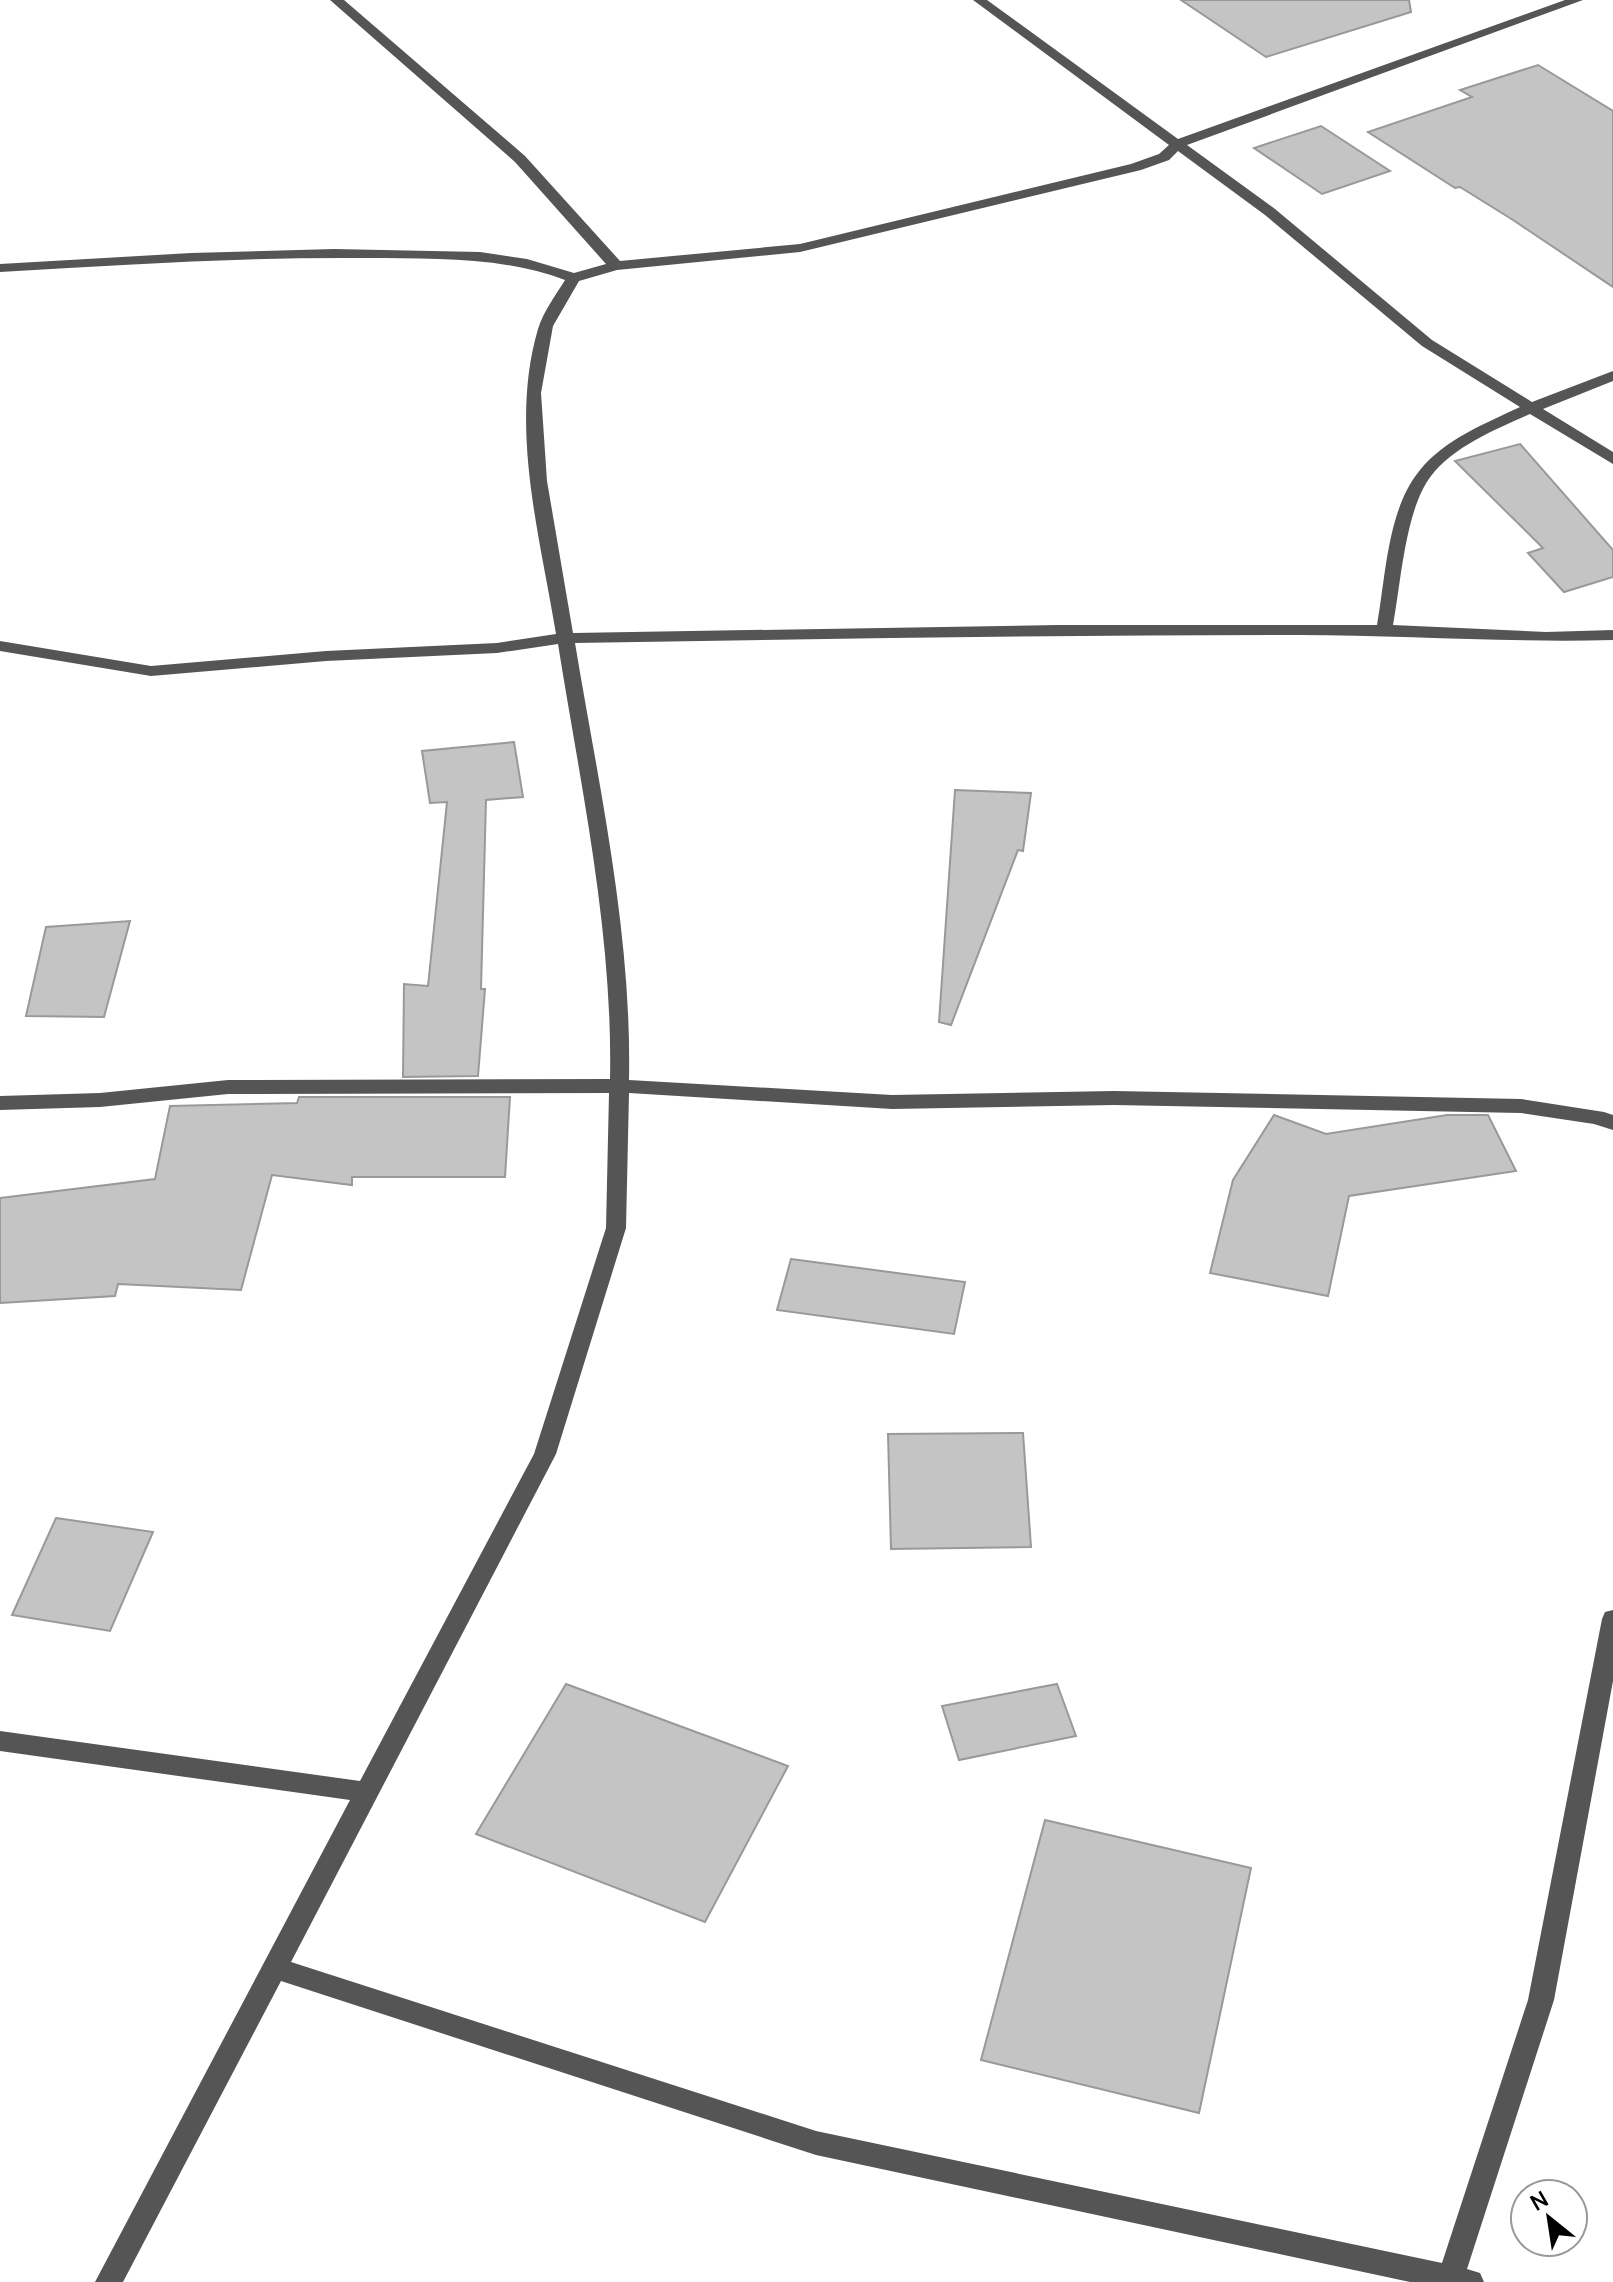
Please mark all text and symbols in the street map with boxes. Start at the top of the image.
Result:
north arrow [1509,2178,1589,2258]
text: N [1525,2184,1553,2218]

